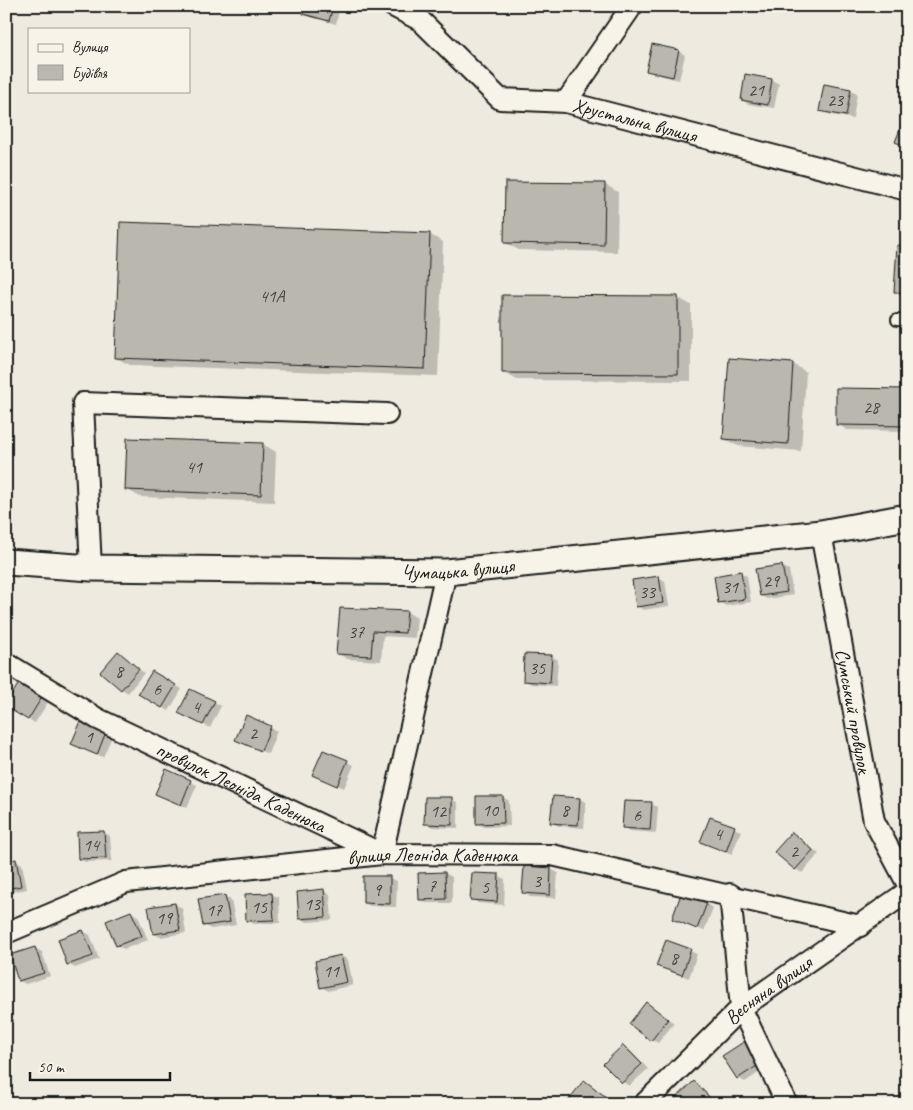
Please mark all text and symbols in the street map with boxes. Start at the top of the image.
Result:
legend [28,28,190,92]
text: Вулиця [72,38,109,57]
text: Будівля [72,64,107,83]
house number: 21 [748,79,765,101]
house number: 23 [827,89,845,111]
street label: Хрустальна вулиця [570,92,701,149]
house number: 41А [259,285,286,307]
house number: 28 [863,396,881,418]
house number: 41 [186,456,203,478]
street label: Чумацька вулиця [401,553,517,585]
house number: 29 [763,570,781,592]
house number: 31 [722,576,739,598]
house number: 33 [639,581,657,603]
house number: 37 [348,621,365,643]
street label: Сумський провулок [830,647,877,777]
house number: 35 [529,657,546,679]
house number: 8 [115,660,125,682]
house number: 6 [153,678,162,700]
house number: 4 [192,696,202,718]
house number: 2 [249,722,259,744]
house number: 1 [85,726,94,748]
street label: провулок Леоніда Каденюка [152,737,331,839]
house number: 10 [482,799,500,821]
house number: 8 [561,799,571,821]
house number: 12 [430,800,448,822]
house number: 6 [633,804,642,826]
house number: 4 [714,823,724,845]
house number: 14 [83,834,101,856]
house number: 2 [790,840,800,862]
street label: вулиця Леоніда Каденюка [346,842,519,871]
house number: 3 [533,870,543,892]
house number: 7 [428,875,437,897]
house number: 5 [481,876,490,898]
house number: 9 [373,879,383,901]
house number: 13 [304,893,322,915]
house number: 15 [251,896,268,918]
house number: 17 [206,899,223,921]
house number: 19 [156,907,174,929]
house number: 8 [670,947,680,969]
street label: Весняна вулиця [719,949,819,1030]
house number: 11 [323,960,340,982]
scale bar [30,1050,170,1082]
text: 50 m [38,1058,65,1077]

